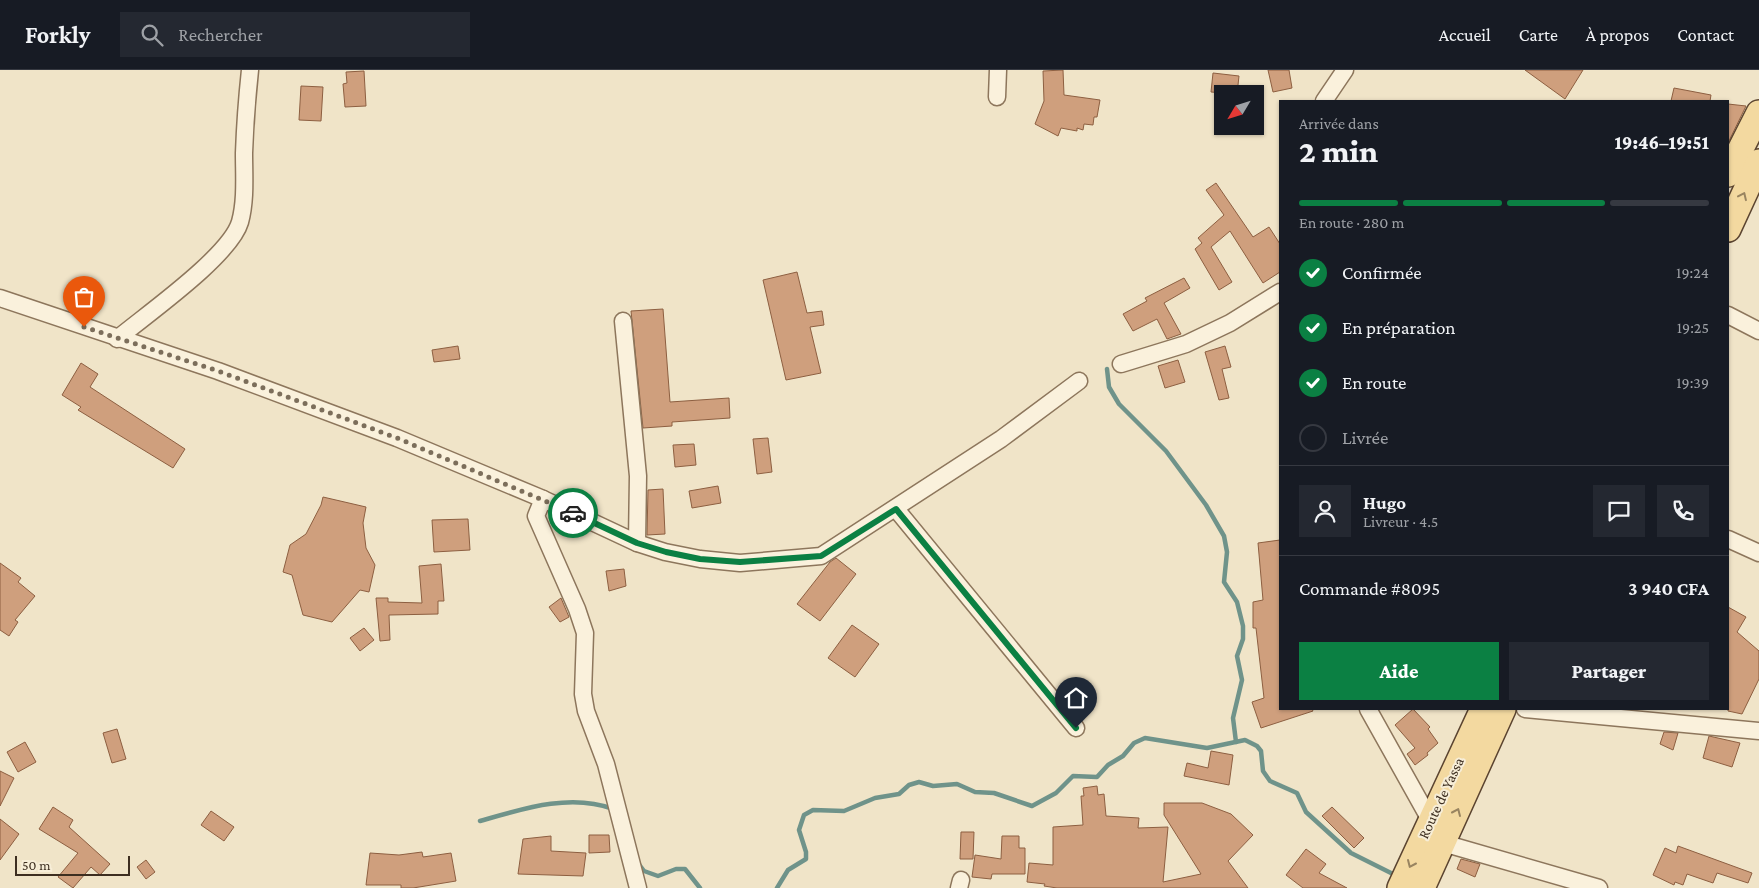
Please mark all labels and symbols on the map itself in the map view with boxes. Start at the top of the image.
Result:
north arrow [1214,85,1264,135]
one-way arrow [1737,192,1748,201]
pin [63,276,105,327]
courier [548,488,598,538]
pin [1055,677,1097,728]
street label: Route de Yassa [1415,755,1467,841]
one-way arrow [1450,808,1461,817]
scale bar [15,853,130,876]
one-way arrow [1407,859,1417,868]

